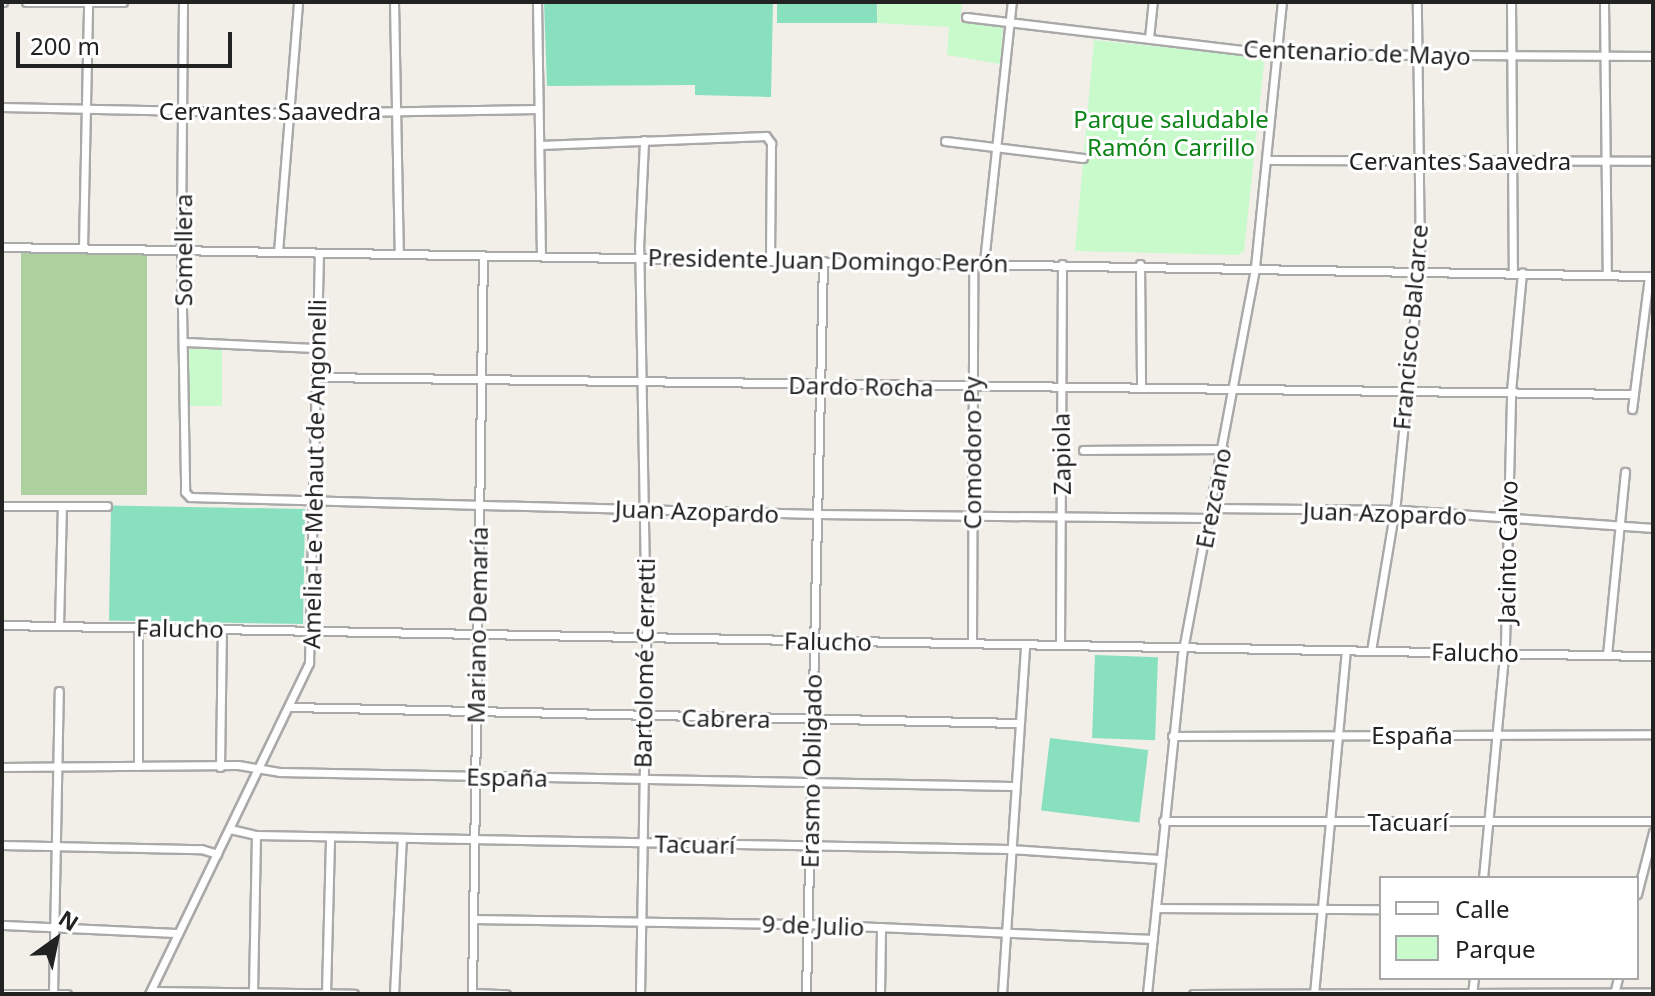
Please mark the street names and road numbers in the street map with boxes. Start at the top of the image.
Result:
street label: Centenario de Mayo [1243,34,1471,70]
street label: Cervantes Saavedra [159,97,381,125]
street label: Cervantes Saavedra [1349,147,1571,175]
street label: Somellera [169,194,197,306]
street label: Francisco Balcarce [1387,223,1433,431]
street label: Presidente Juan Domingo Perón [648,242,1008,278]
street label: Amelia Le Mehaut de Angonelli [297,299,331,649]
street label: Dardo Rocha [788,370,934,402]
street label: Comodoro Py [958,377,986,529]
street label: Zapiola [1046,413,1076,495]
street label: Erezcano [1189,445,1237,551]
street label: Jacinto Calvo [1491,480,1523,624]
street label: Juan Azopardo [615,494,779,528]
street label: Juan Azopardo [1303,496,1467,530]
street label: Mariano Demaría [461,526,493,724]
street label: Bartolomé Cerretti [628,558,660,768]
street label: Falucho [136,613,224,643]
street label: Falucho [784,626,872,656]
street label: Falucho [1431,637,1519,667]
street label: Erasmo Obligado [795,674,827,868]
street label: Cabrera [681,703,771,733]
street label: España [1371,721,1453,749]
street label: España [466,762,548,792]
street label: Tacuarí [1368,808,1448,836]
street label: Tacuarí [654,829,736,859]
street label: 9 de Julio [761,909,865,941]

